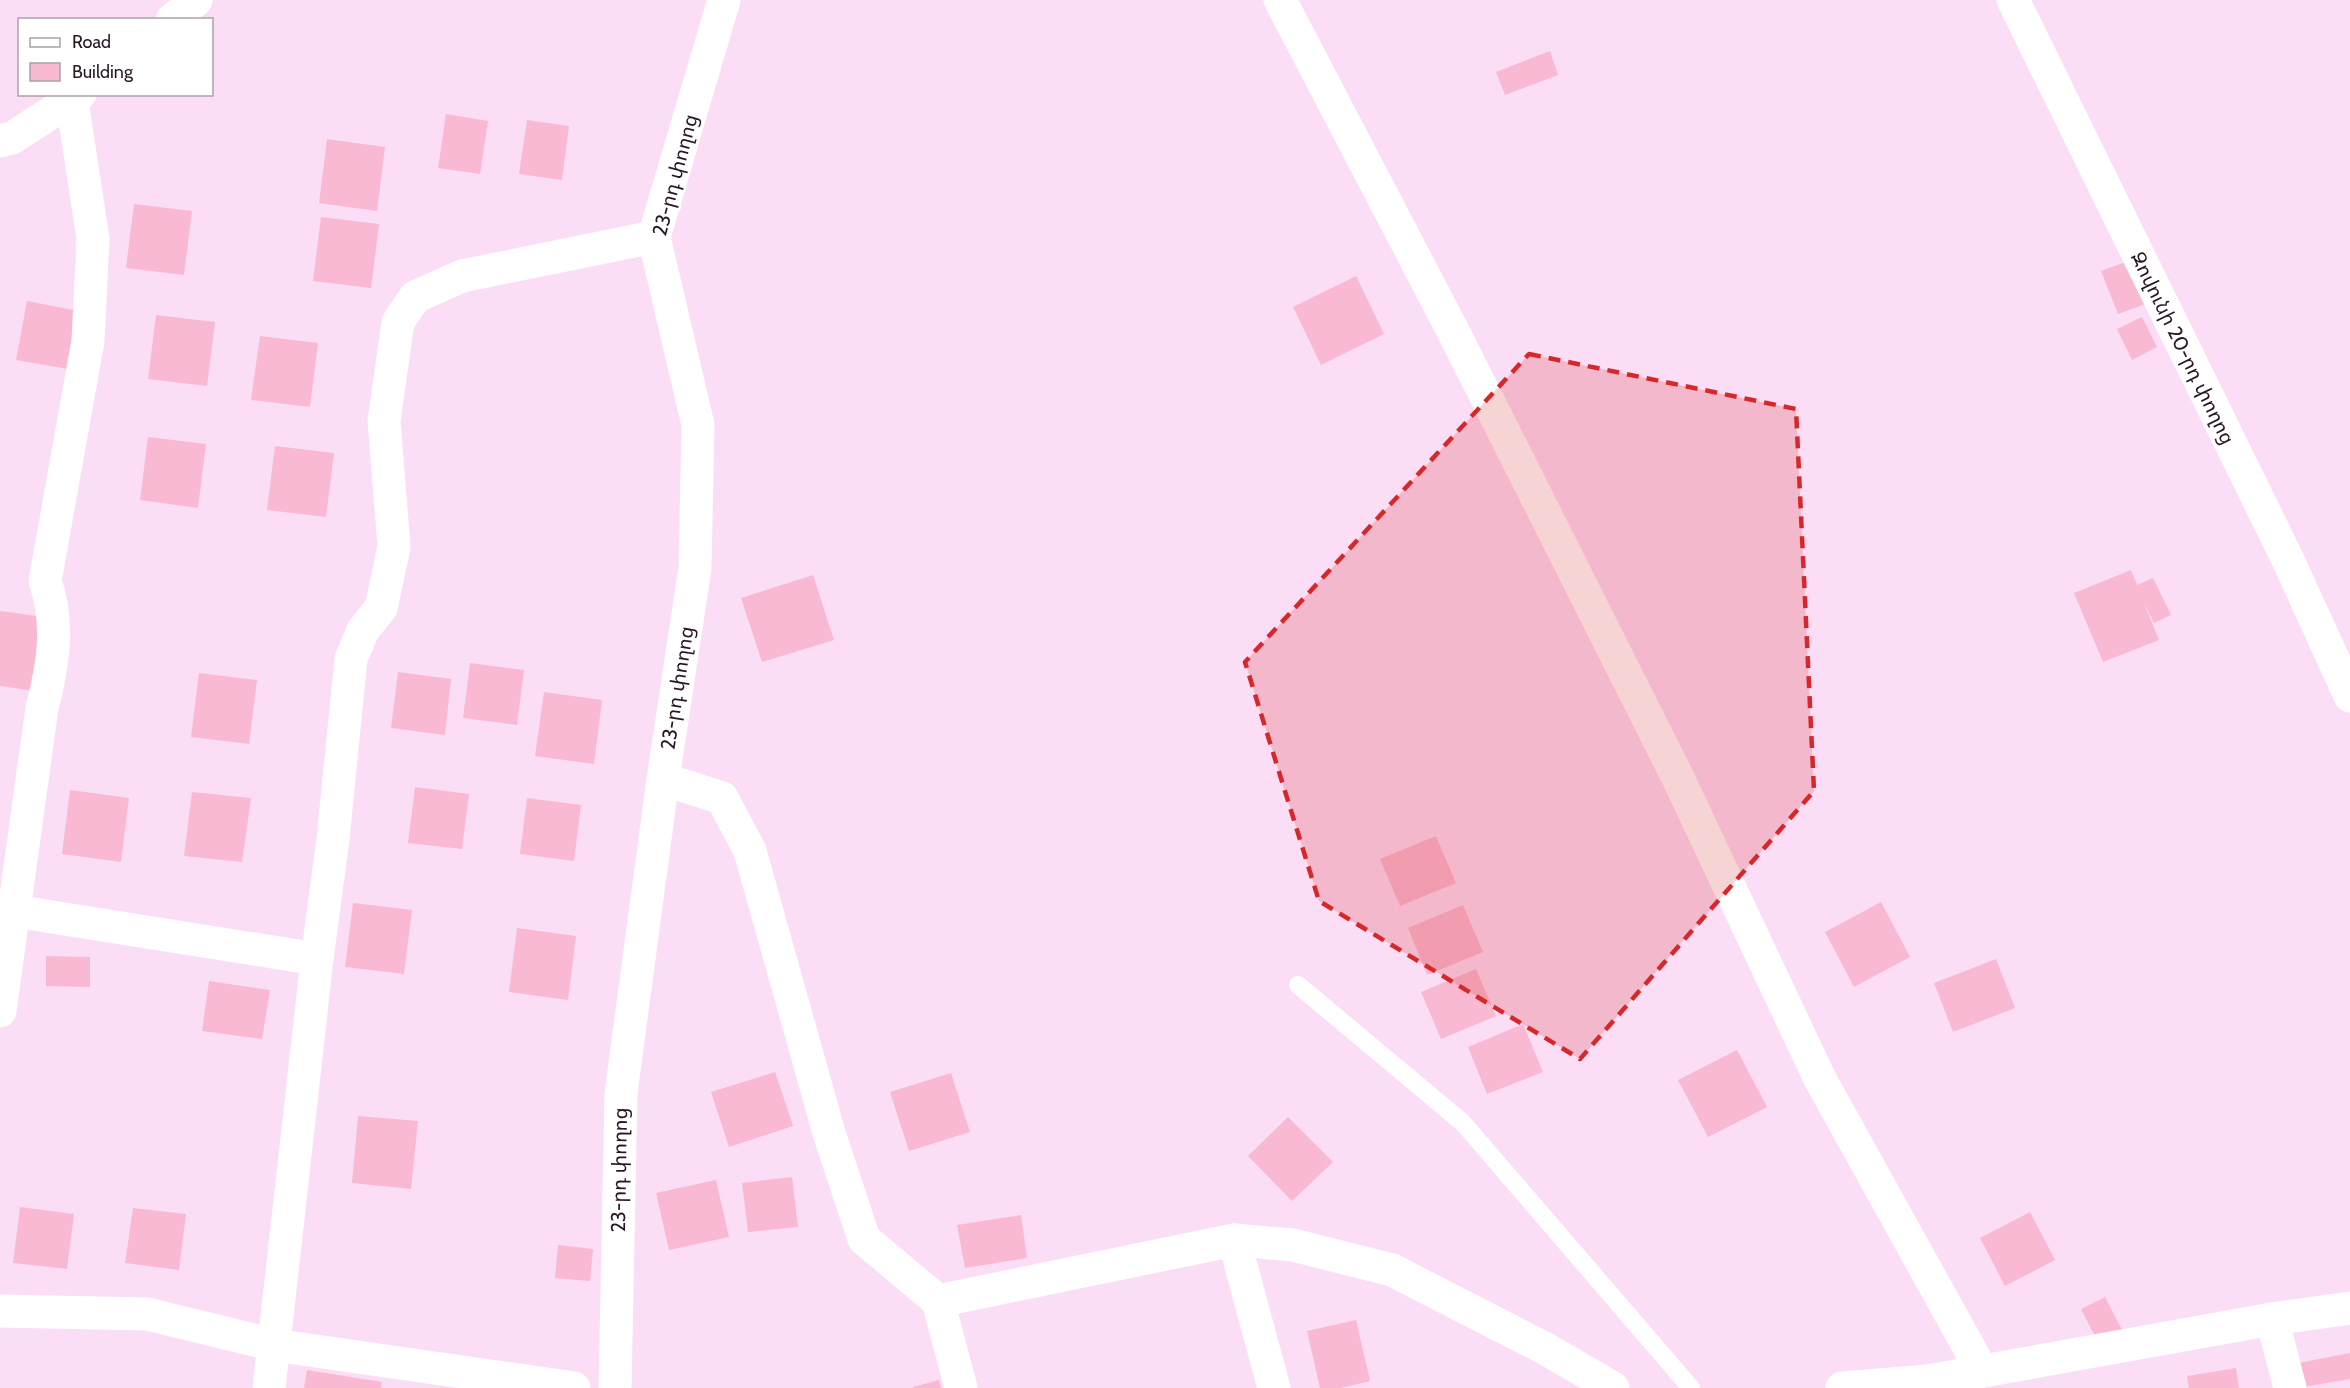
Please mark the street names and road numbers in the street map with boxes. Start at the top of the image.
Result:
street label: 23-րդ փողոց [647,112,703,238]
street label: Զովունի 20-րդ փողոց [2126,248,2240,448]
street label: 23-րդ փողոց [655,624,699,752]
street label: 23-րդ փողոց [606,1107,632,1233]

